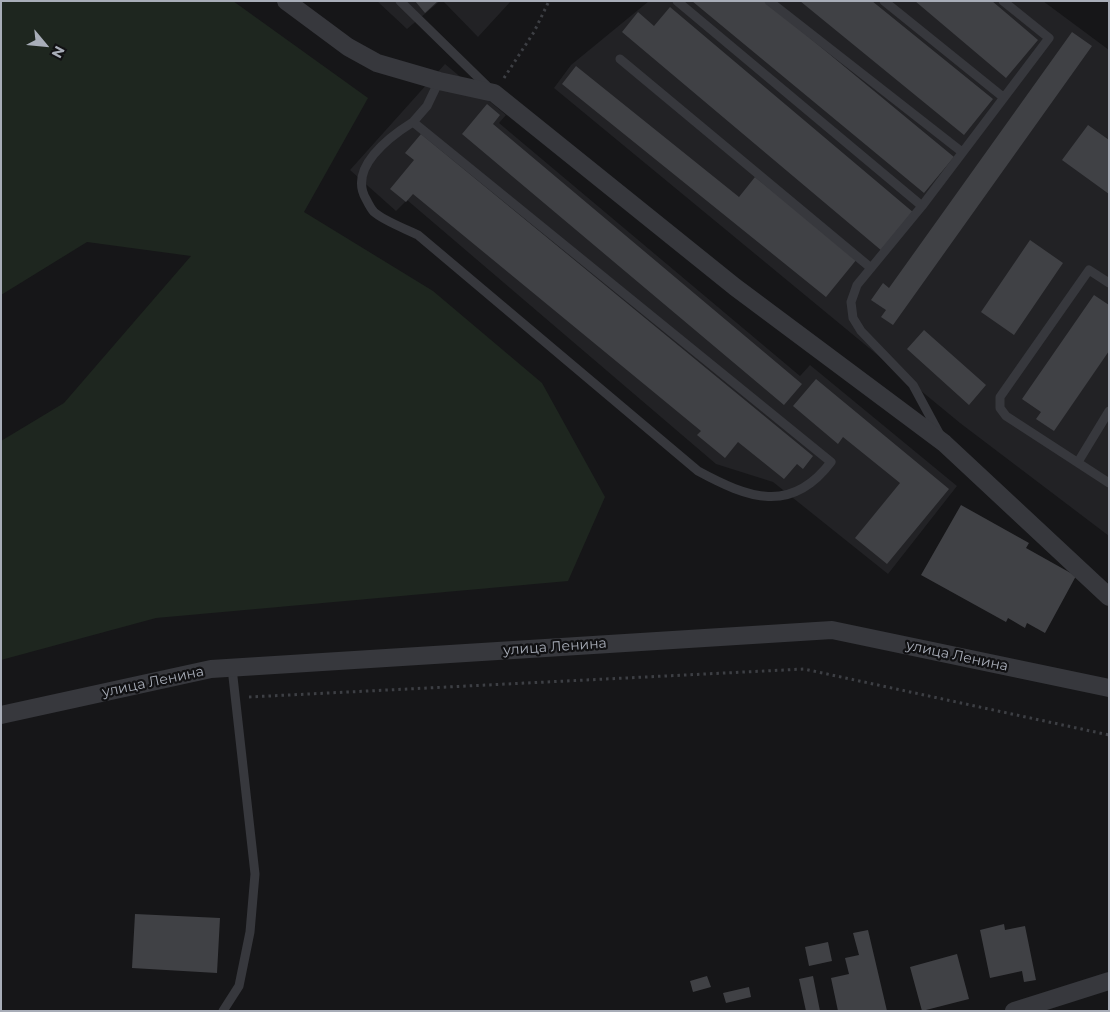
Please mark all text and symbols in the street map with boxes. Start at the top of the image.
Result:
north arrow [20,20,70,70]
text: N [48,43,69,61]
street label: улица Ленина [503,635,607,659]
street label: улица Ленина [905,637,1009,675]
street label: улица Ленина [101,663,205,701]

